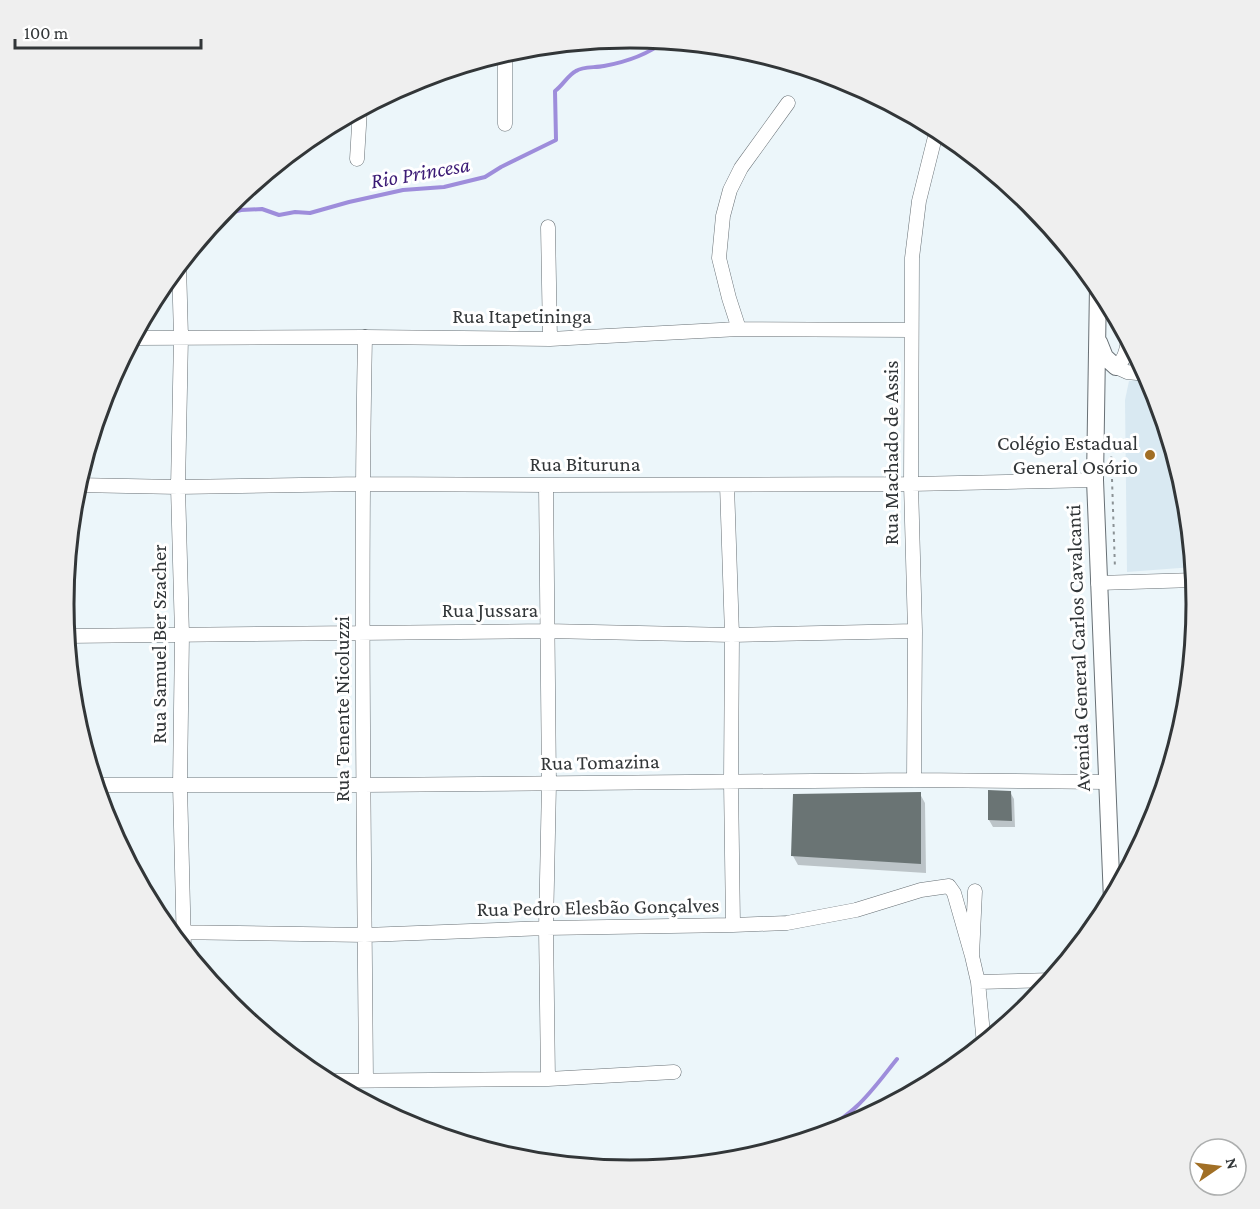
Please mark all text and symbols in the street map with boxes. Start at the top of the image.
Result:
scale bar [15,12,201,50]
text: 100 m [24,23,69,43]
water label: Rio Princesa [368,151,472,194]
street label: Rua Itapetininga [452,304,592,328]
street label: Rua Machado de Assis [879,361,903,545]
place label: Colégio Estadual General Osório [997,431,1138,479]
marker: Colégio Estadual General Osório [1143,448,1157,462]
street label: Rua Bituruna [530,452,641,476]
street label: Avenida General Carlos Cavalcanti [1061,504,1095,792]
street label: Rua Samuel Ber Szacher [147,544,171,744]
street label: Rua Jussara [442,598,539,622]
street label: Rua Tenente Nicoluzzi [330,615,354,802]
street label: Rua Tomazina [540,749,660,775]
street label: Rua Pedro Elesbão Gonçalves [476,893,720,921]
north arrow [1188,1137,1248,1197]
text: N [1223,1156,1242,1171]

